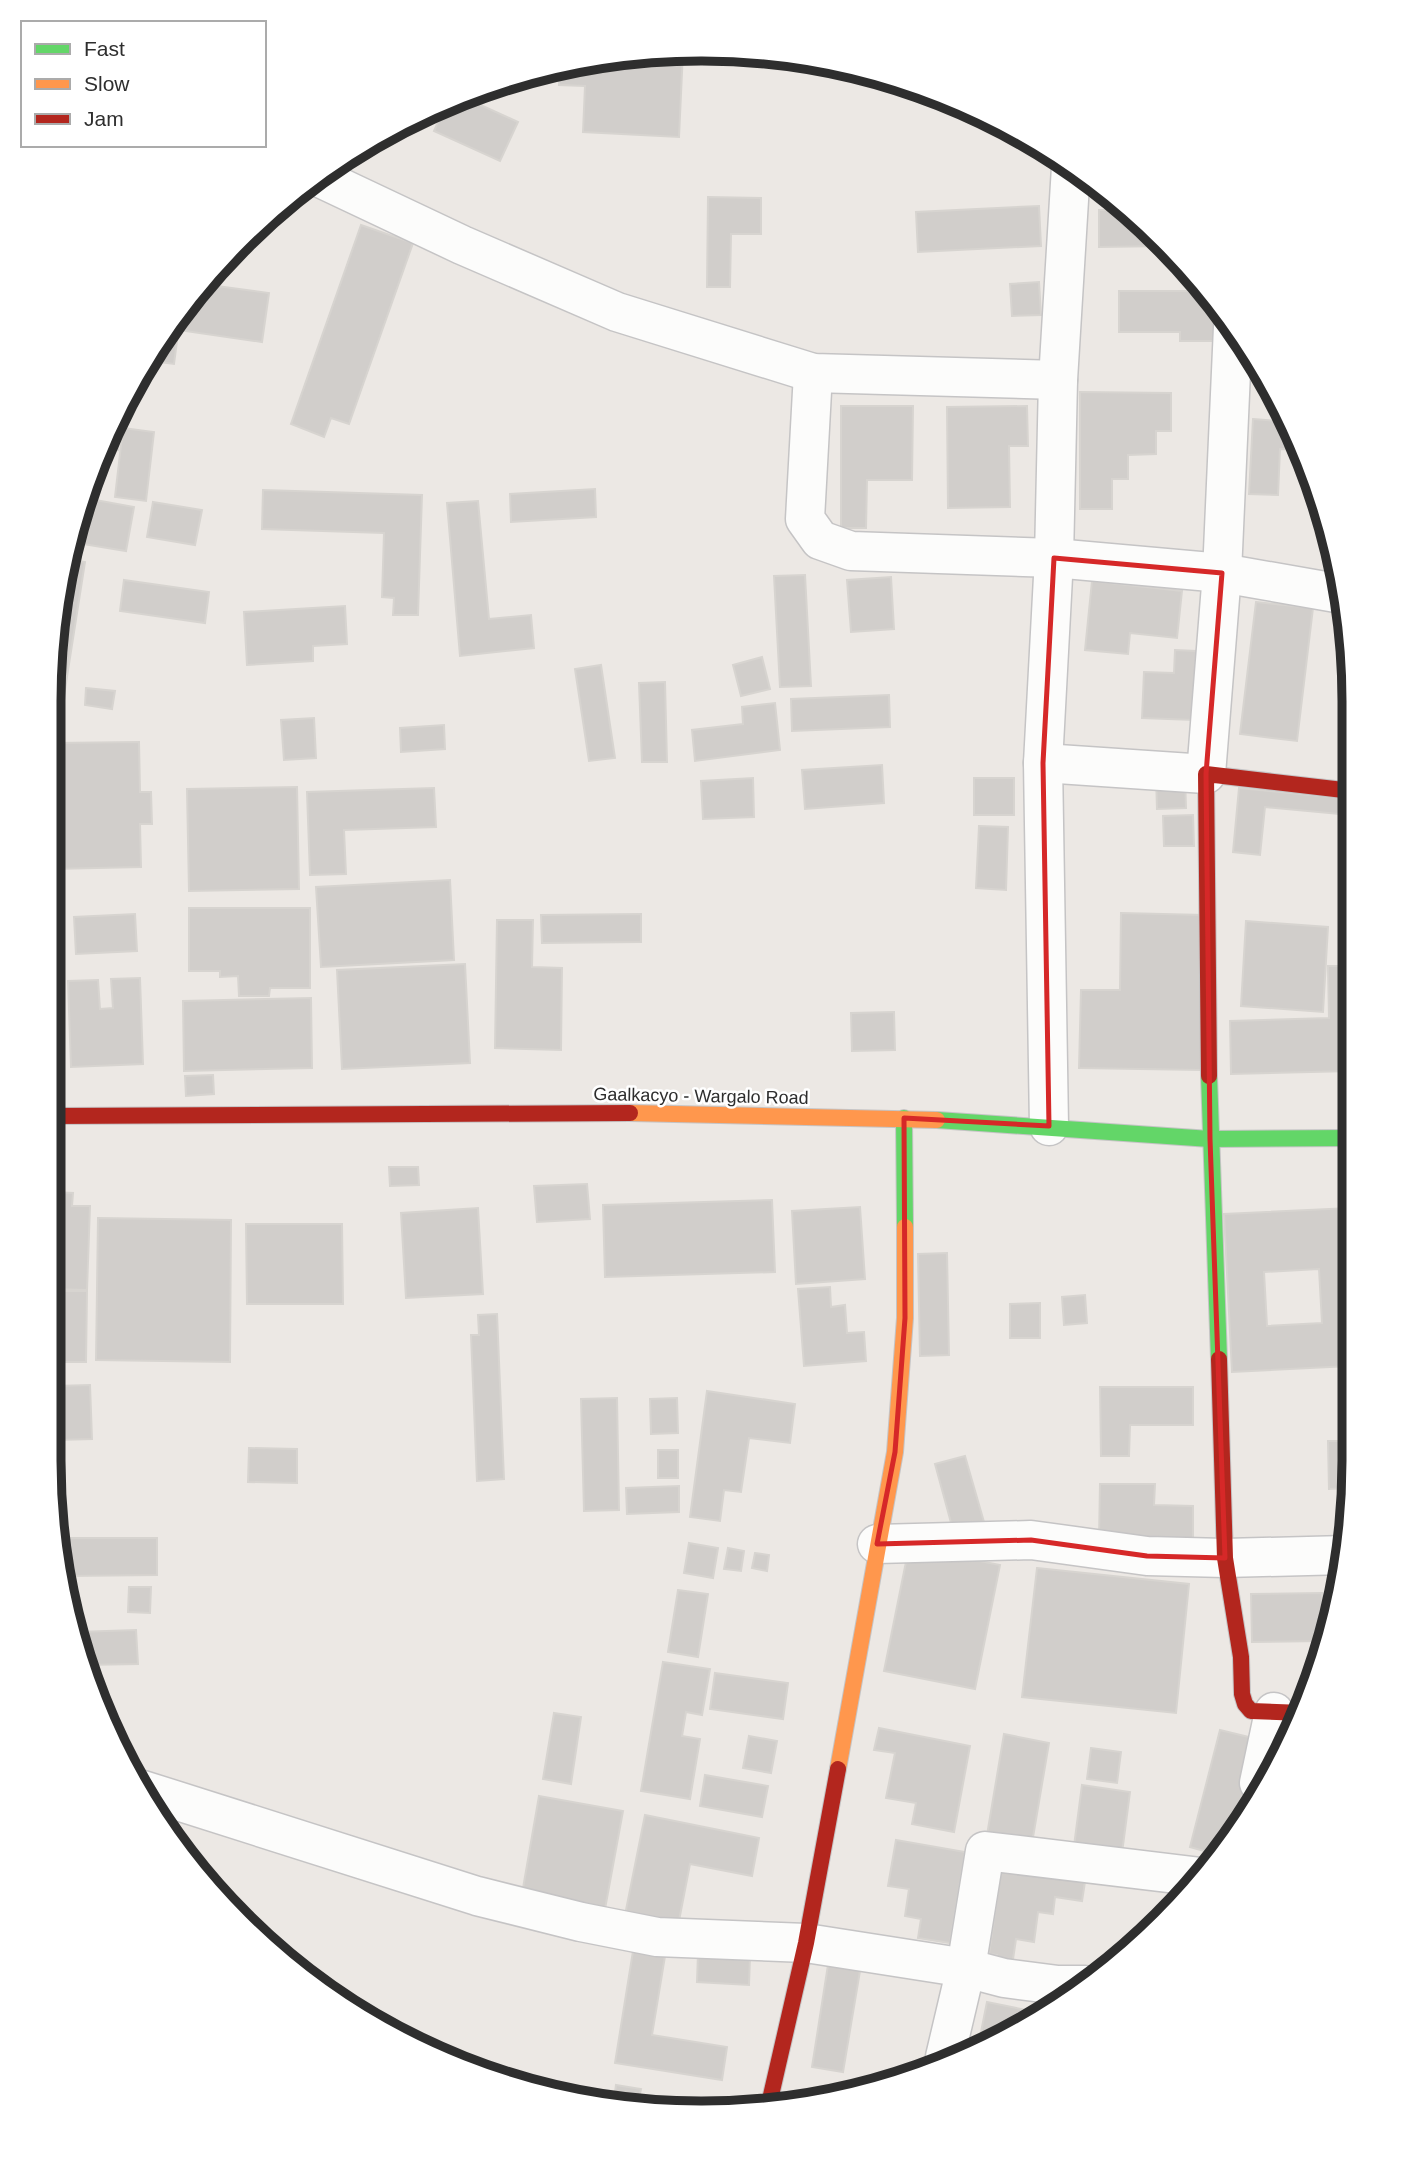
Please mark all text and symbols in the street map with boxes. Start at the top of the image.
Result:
legend [21,21,266,147]
text: Fast [84,37,125,60]
text: Slow [84,72,130,95]
text: Jam [84,107,124,130]
street label: Gaalkacyo - Wargalo Road [593,1084,809,1108]

